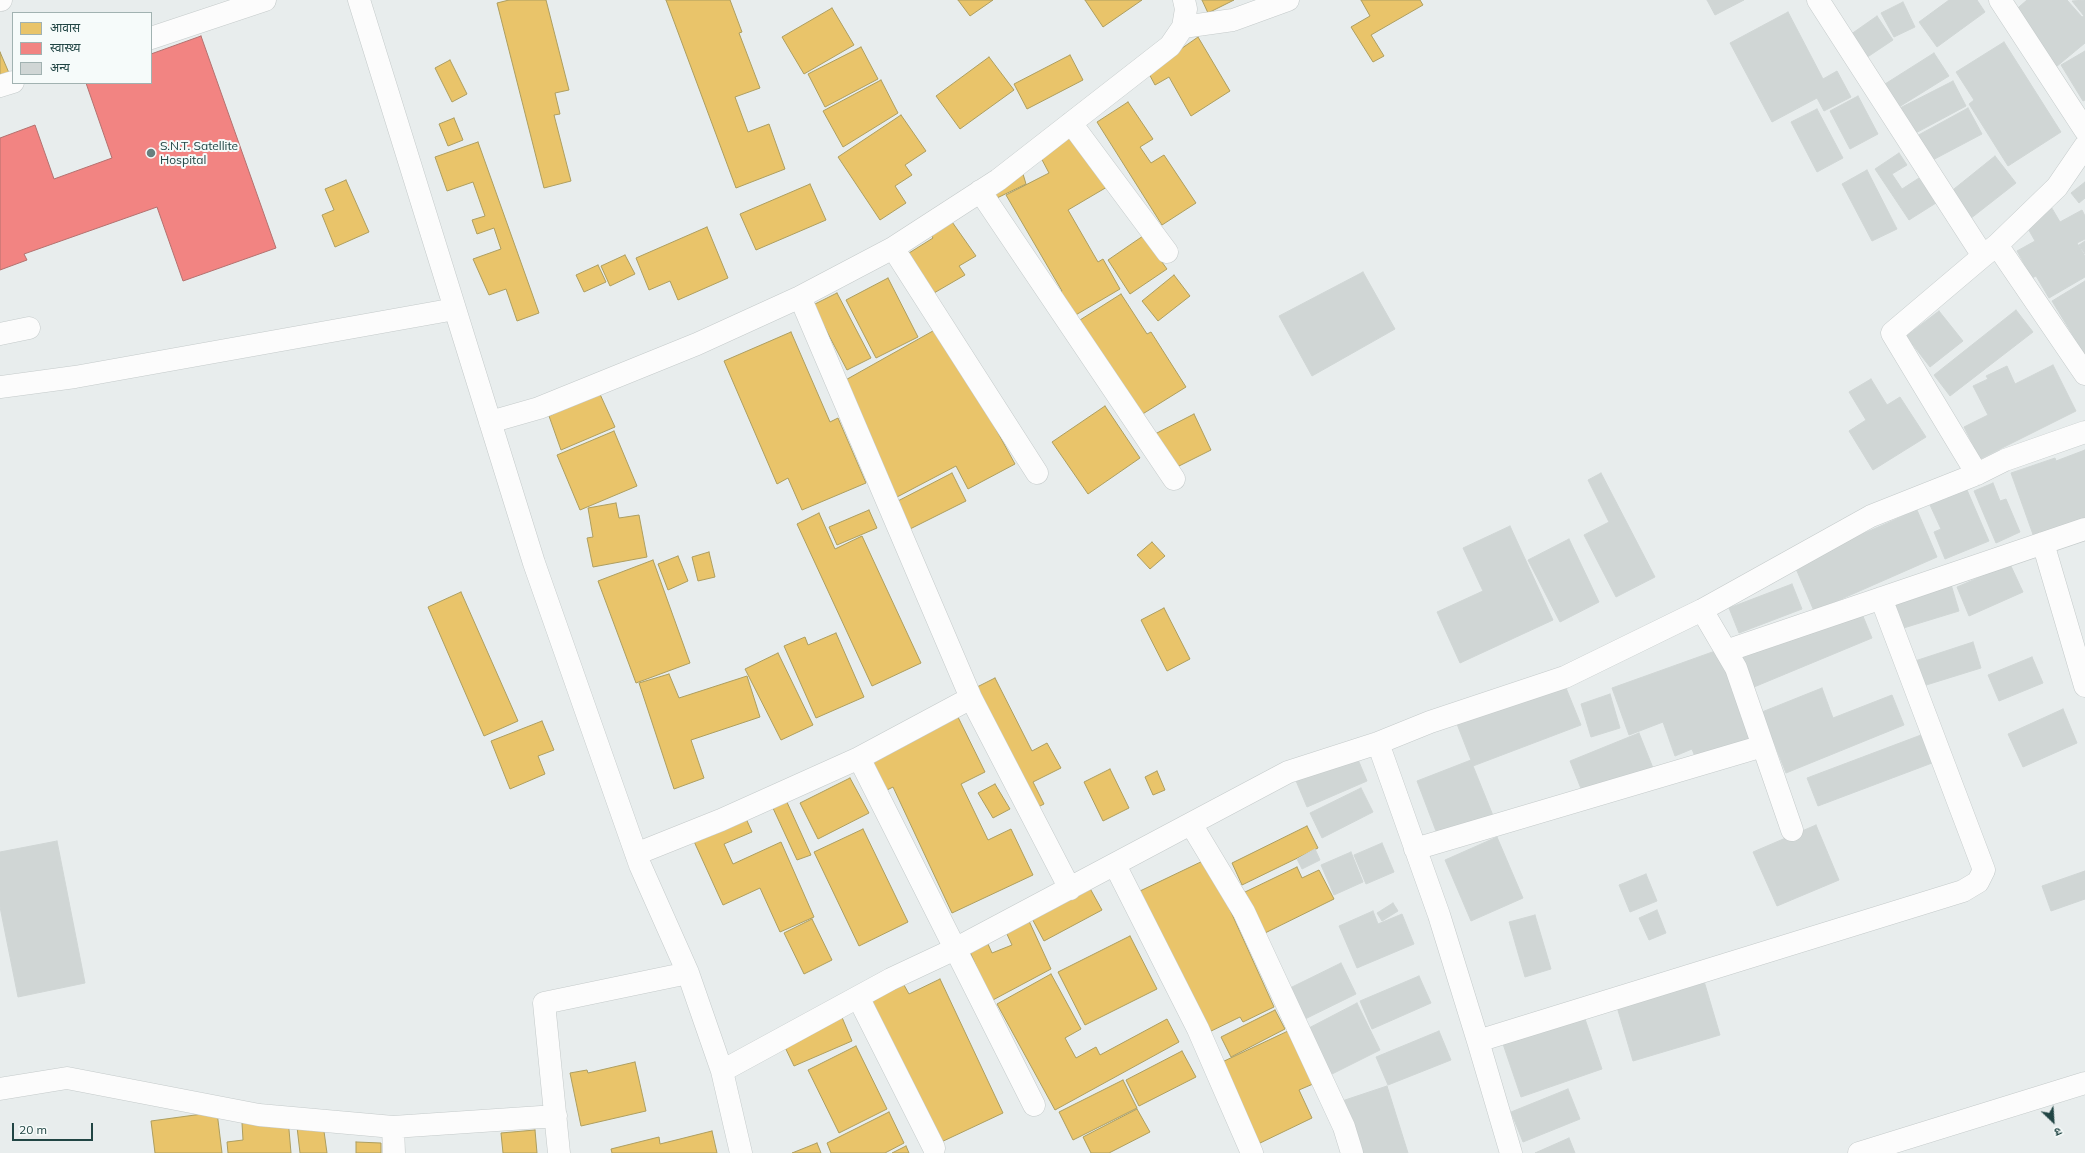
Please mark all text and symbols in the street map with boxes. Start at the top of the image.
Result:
legend [12,12,152,84]
text: आवास [50,20,80,35]
text: स्वास्थ्य [50,40,80,55]
text: अन्य [50,60,70,75]
place label: S.N.T. Satellite Hospital [160,139,238,167]
marker: S.N.T. Satellite Hospital [145,147,157,159]
north arrow [2033,1101,2073,1141]
scale bar [14,1115,95,1141]
text: 20 m [19,1122,47,1137]
text: उ [2052,1124,2064,1140]

